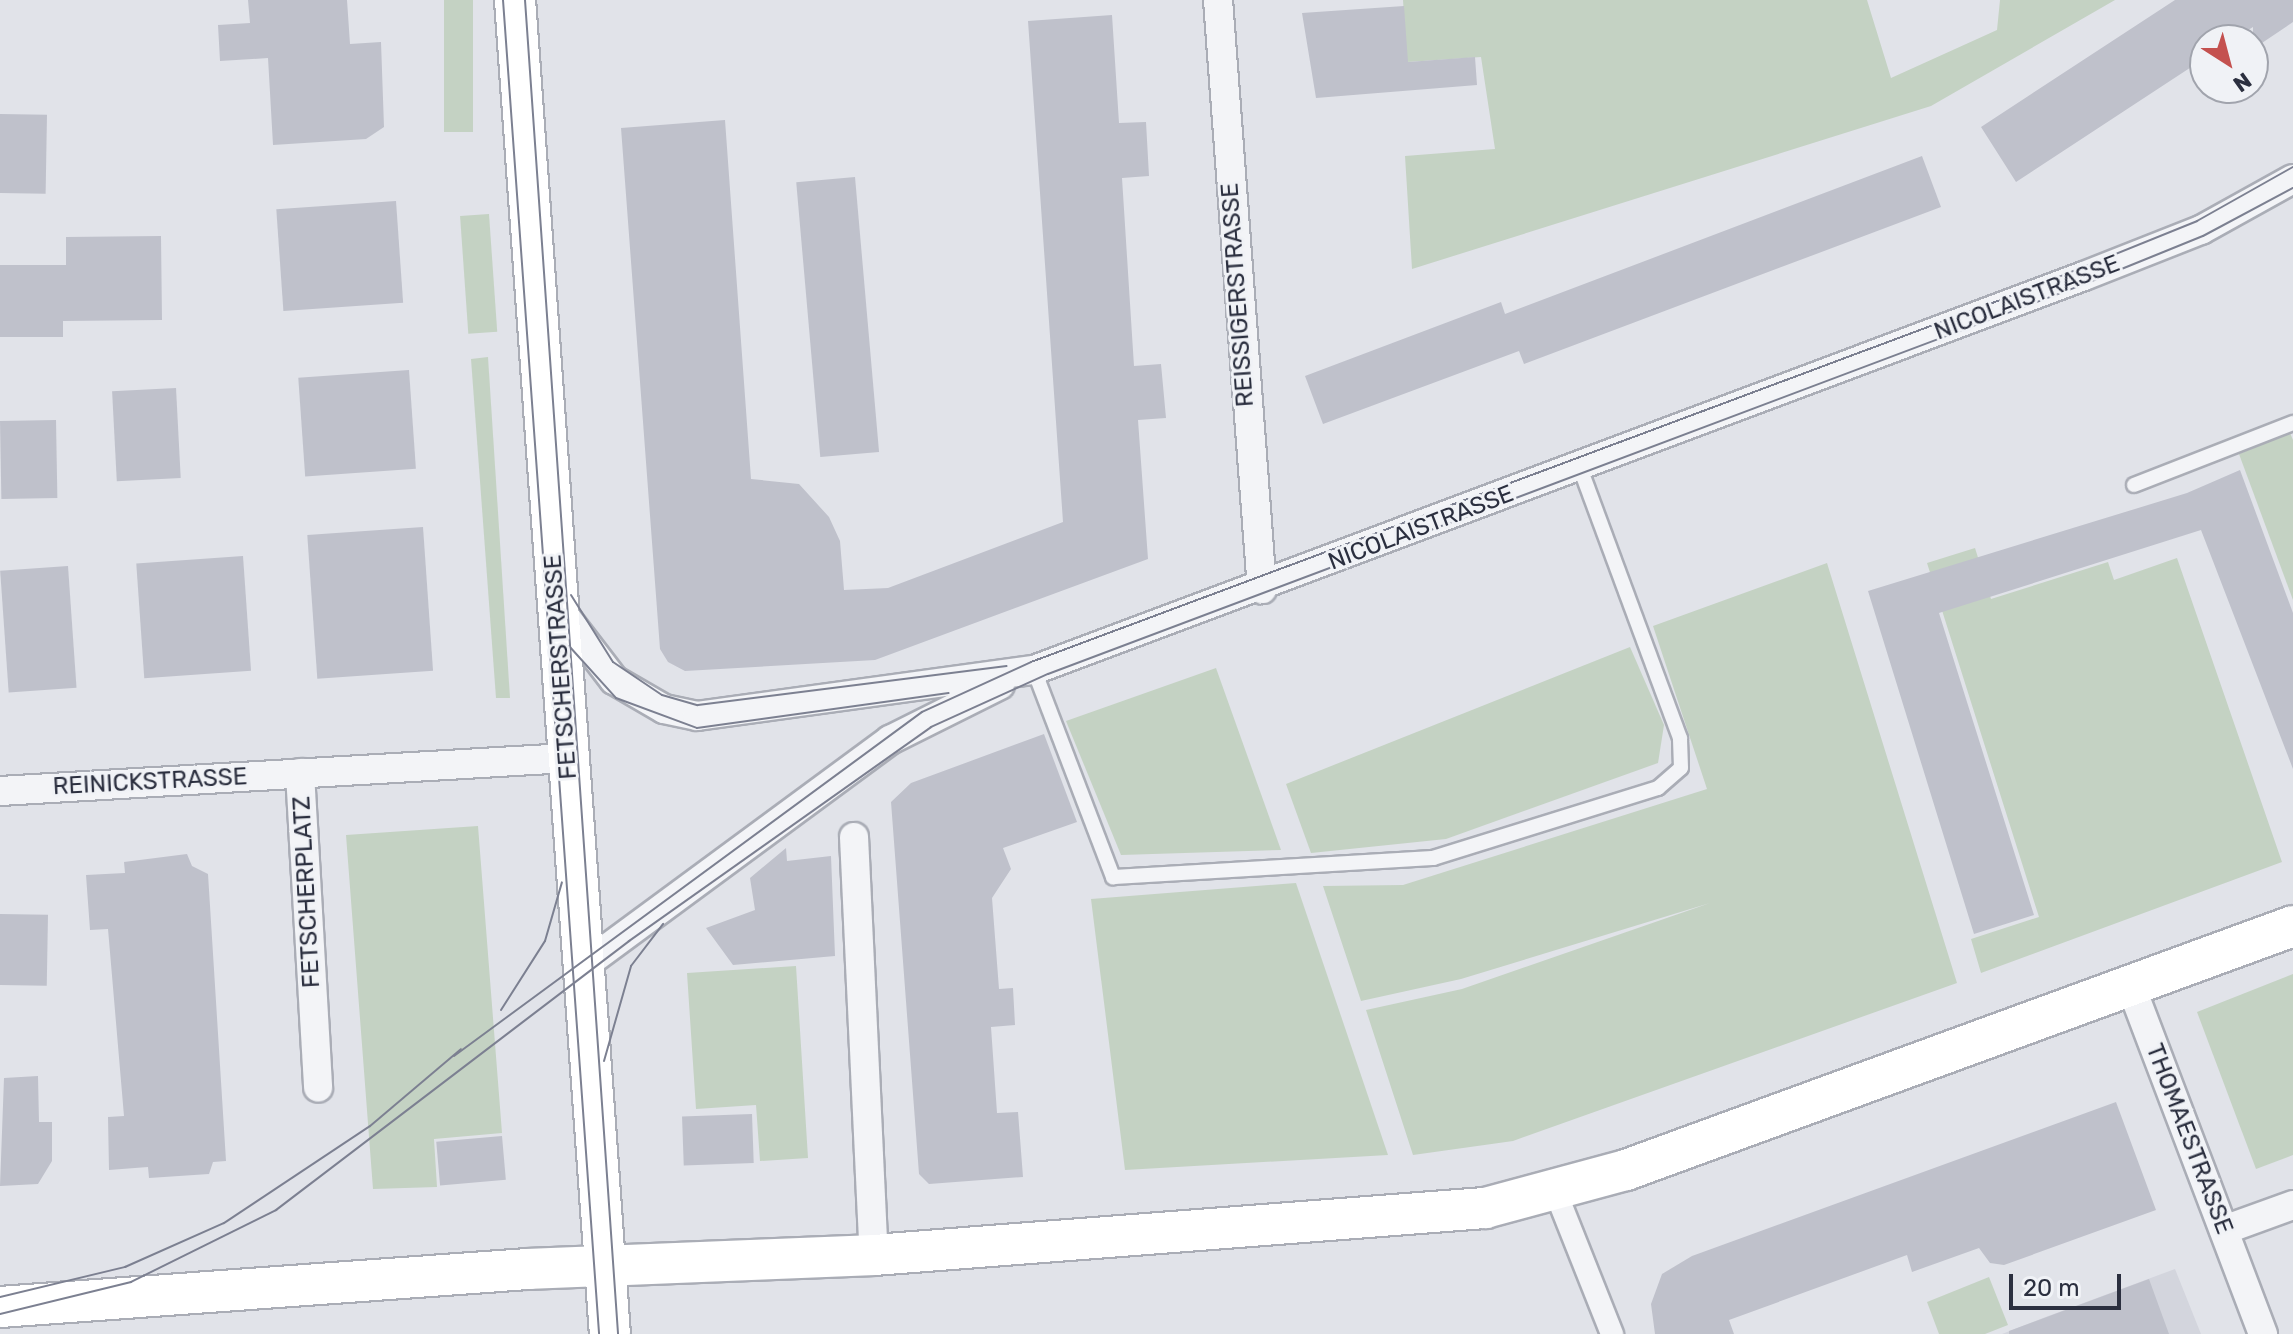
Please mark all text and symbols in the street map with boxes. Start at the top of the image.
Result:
north arrow [2189,24,2269,104]
text: N [2228,67,2257,98]
street label: REISSIGERSTRASSE [1216,182,1260,408]
street label: NICOLAISTRASSE [1930,249,2124,347]
street label: NICOLAISTRASSE [1324,479,1518,577]
street label: FETSCHERSTRASSE [539,554,583,780]
street label: REINICKSTRASSE [52,763,248,801]
street label: FETSCHERPLATZ [288,795,326,989]
street label: THOMAESTRASSE [2139,1040,2239,1238]
scale bar [2013,1258,2125,1308]
text: 20 m [2023,1274,2080,1302]

